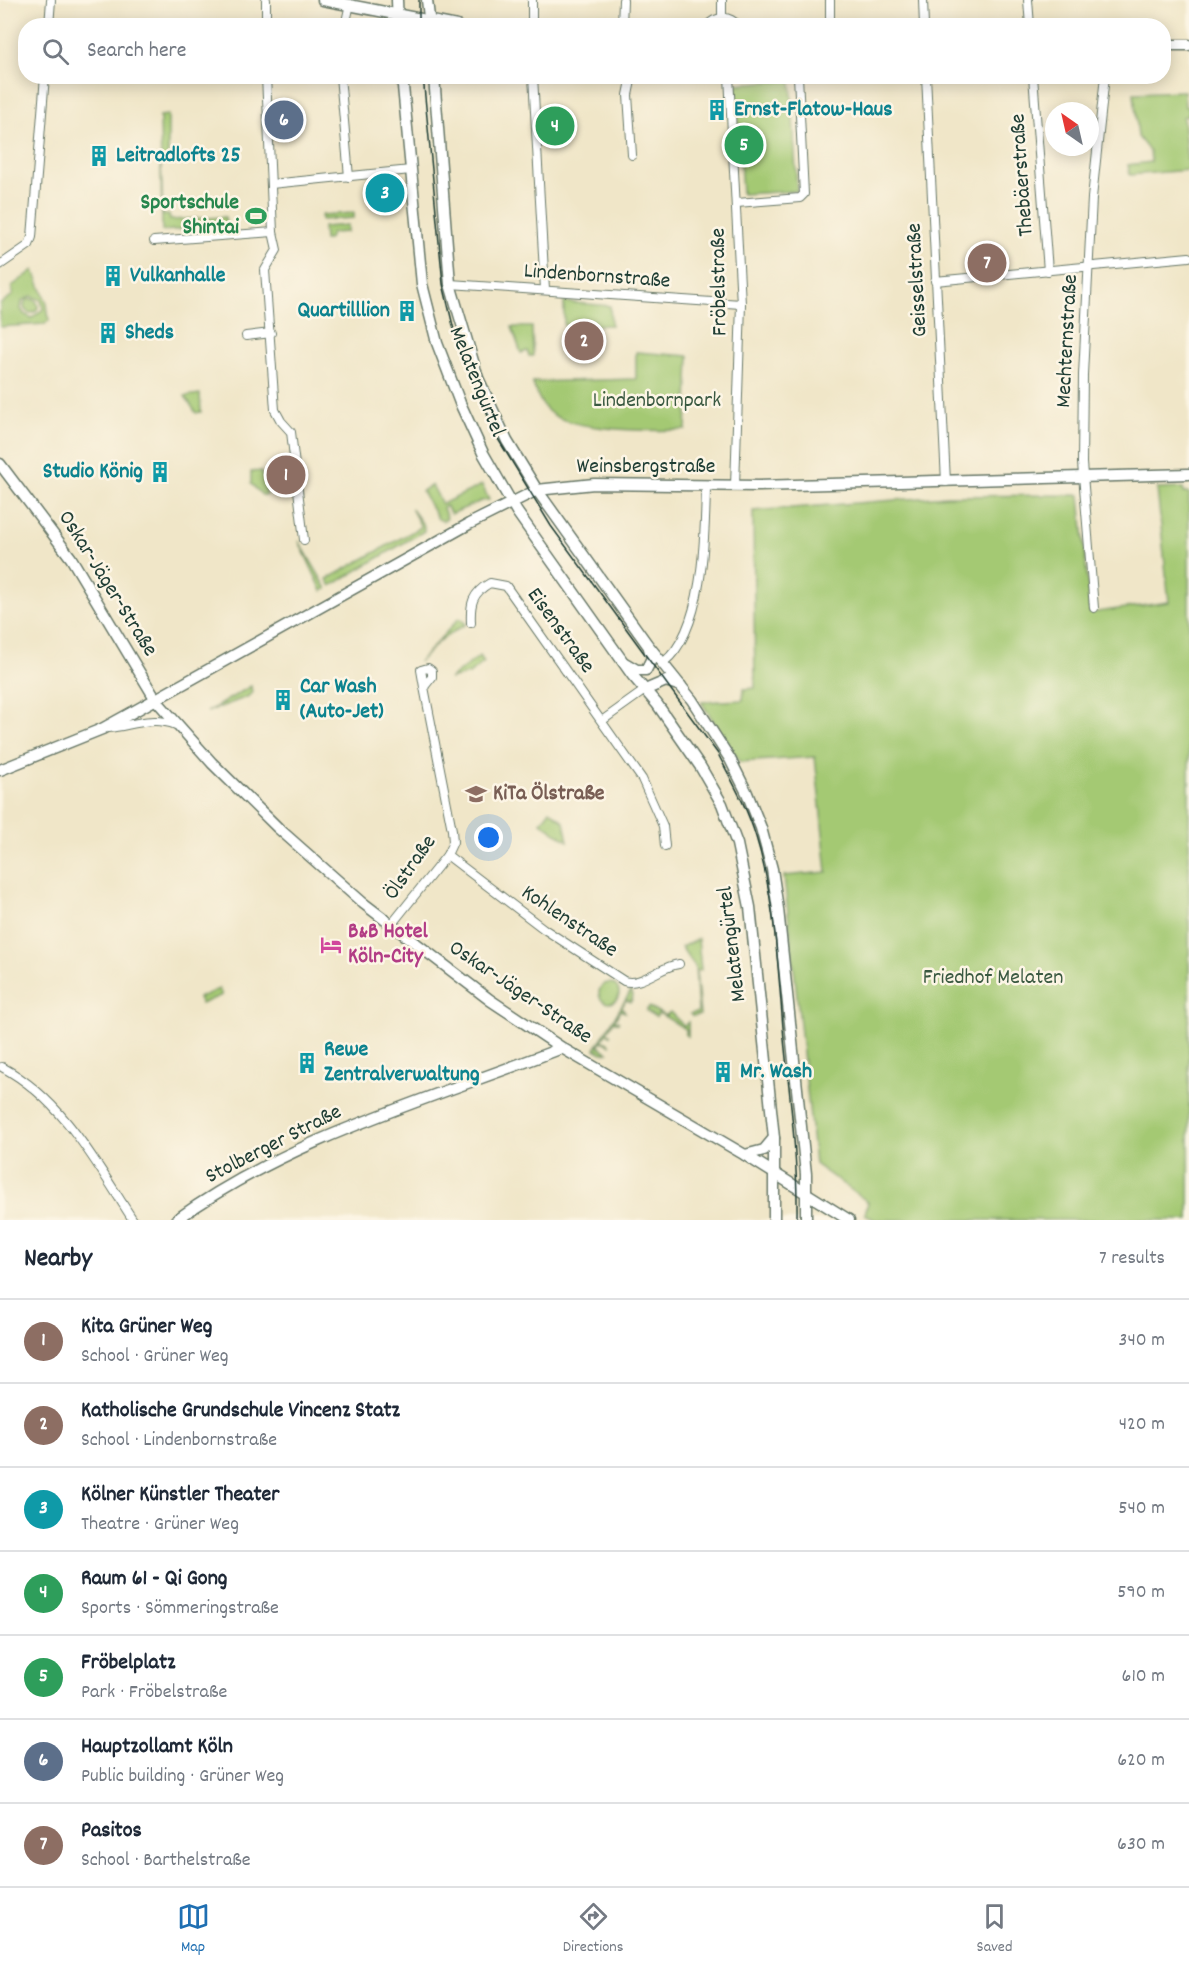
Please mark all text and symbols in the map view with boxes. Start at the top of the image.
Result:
search box [18,18,1171,84]
icon: search [39,35,72,68]
text: Search here [87,36,186,67]
place label: Ernst-Flatow-Haus [734,95,893,126]
pin: 6 [264,98,304,142]
building icon: Ernst-Flatow-Haus [705,98,729,122]
north arrow [1045,102,1099,156]
pin: 4 [536,104,574,148]
street label: Thebäerstraße [1003,113,1043,237]
pin: 5 [724,122,764,168]
place label: Leitradlofts 25 [116,141,241,172]
building icon: Leitradlofts 25 [87,144,111,168]
pin: 3 [366,170,404,216]
place label: Sportschule Shintai [141,188,239,244]
sports icon: Sportschule Shintai [244,204,268,228]
street label: Geisselstraße [900,222,936,338]
street label: Fröbelstraße [704,228,736,336]
pin: 7 [968,240,1006,286]
street label: Lindenbornstraße [523,256,671,298]
place label: Vulkanhalle [130,261,226,292]
building icon: Vulkanhalle [101,264,125,288]
street label: Mechternstraße [1049,273,1087,409]
place label: Quartilllion [297,296,390,327]
building icon: Quartilllion [395,299,419,323]
place label: Sheds [125,318,174,349]
pin: 2 [564,318,604,364]
building icon: Sheds [96,321,120,345]
street label: Melatengürtel [440,322,512,442]
park label: Lindenbornpark [593,386,721,417]
pin: 1 [266,452,306,498]
street label: Weinsbergstraße [577,452,715,483]
place label: Studio König [43,457,143,488]
building icon: Studio König [148,460,172,484]
street label: Oskar-Jäger-Straße [50,505,164,663]
street label: Eisenstraße [518,582,602,680]
place label: Car Wash (Auto-Jet) [300,672,384,728]
building icon: Car Wash (Auto-Jet) [271,688,295,712]
place label: KiTa Ölstraße [493,779,605,810]
school or university icon: KiTa Ölstraße [464,782,488,806]
your location [474,823,503,852]
street label: Ölstraße [377,829,445,907]
street label: Kohlenstraße [514,878,624,966]
street label: Melatengürtel [711,884,755,1004]
place label: B&B Hotel Köln-City [348,917,428,973]
hotel icon: B&B Hotel Köln-City [319,933,343,957]
street label: Oskar-Jäger-Straße [442,933,598,1053]
park label: Friedhof Melaten [923,963,1063,994]
place label: Rewe Zentralverwaltung [324,1035,480,1091]
building icon: Rewe Zentralverwaltung [295,1051,319,1075]
place label: Mr. Wash [740,1057,812,1088]
building icon: Mr. Wash [711,1060,735,1084]
street label: Stolberger Straße [201,1097,347,1193]
text: Nearby [24,1241,92,1278]
text: 7 results [1099,1245,1165,1273]
text: Kita Grüner Weg [81,1312,212,1343]
text: 1 [41,1327,46,1355]
text: 340 m [1119,1327,1165,1355]
text: School · Grüner Weg [81,1343,229,1371]
text: Katholische Grundschule Vincenz Statz [81,1396,400,1427]
text: 2 [39,1411,48,1439]
text: 420 m [1119,1411,1165,1439]
text: School · Lindenbornstraße [81,1427,277,1455]
text: Kölner Künstler Theater [81,1480,279,1511]
text: 3 [39,1495,48,1523]
text: 540 m [1118,1495,1165,1523]
text: Theatre · Grüner Weg [81,1511,239,1539]
text: Raum 61 - Qi Gong [81,1564,227,1595]
text: 4 [39,1579,48,1607]
text: 590 m [1117,1579,1165,1607]
text: Sports · Sömmeringstraße [81,1595,279,1623]
text: Fröbelplatz [81,1648,175,1679]
text: 5 [39,1663,48,1691]
text: 610 m [1122,1663,1165,1691]
text: Park · Fröbelstraße [81,1679,227,1707]
text: Hauptzollamt Köln [81,1732,233,1763]
text: 6 [39,1747,48,1775]
text: 620 m [1117,1747,1165,1775]
text: Public building · Grüner Weg [81,1763,284,1791]
text: Pasitos [81,1816,142,1847]
text: 7 [40,1831,47,1859]
text: 630 m [1117,1831,1165,1859]
text: School · Barthelstraße [81,1847,251,1875]
tab: Map [177,1900,210,1959]
tab: Directions [563,1900,623,1959]
tab: Saved [977,1900,1012,1959]

